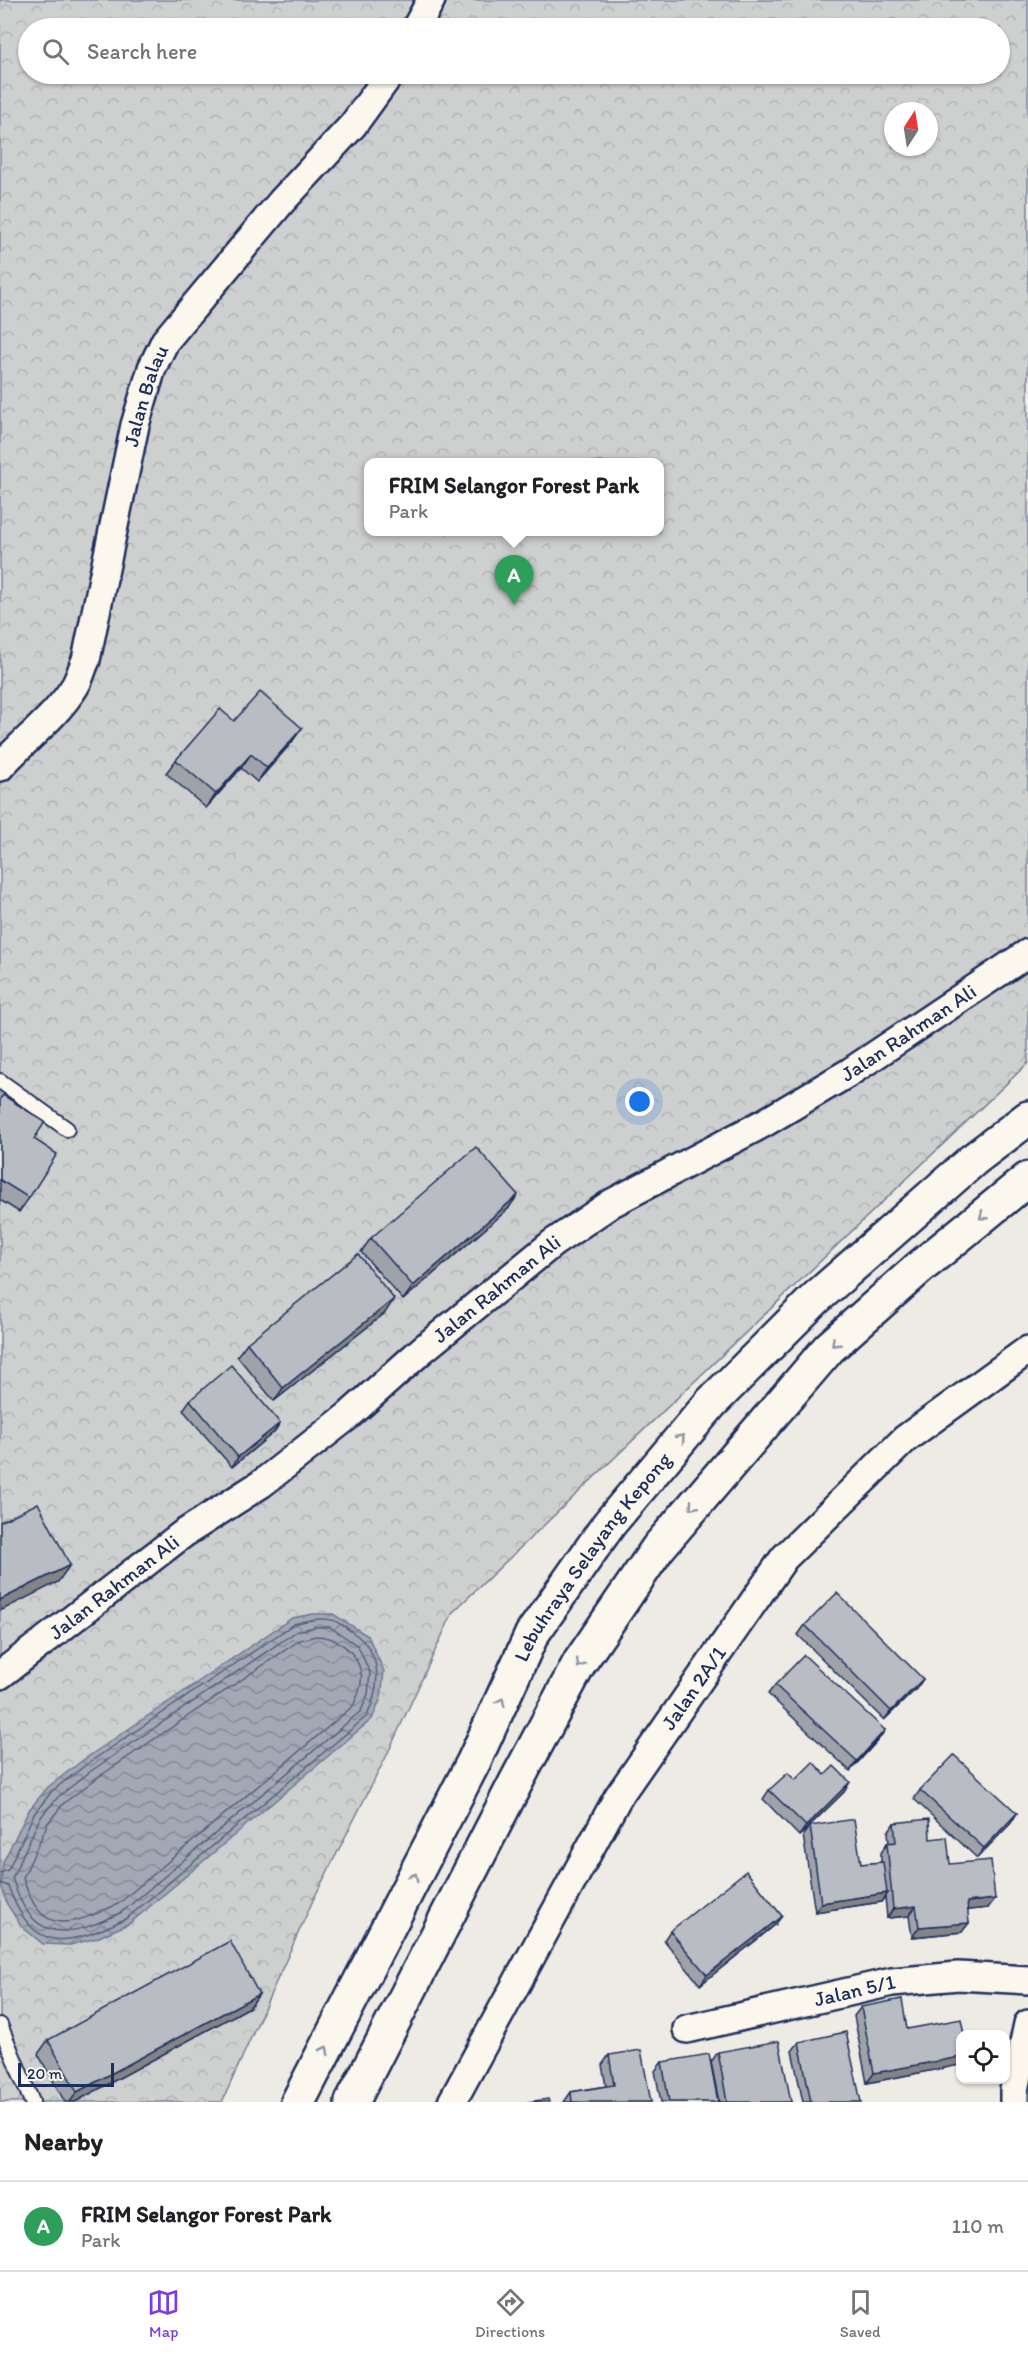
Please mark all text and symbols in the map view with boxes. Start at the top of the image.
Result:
search box [18,18,1010,84]
icon: search [39,35,72,68]
text: Search here [87,38,197,65]
north arrow [884,102,938,156]
street label: Jalan Balau [118,340,173,449]
popup [364,458,664,536]
text: FRIM Selangor Forest Park [389,472,639,499]
text: Park [389,499,428,523]
pin: A [494,556,534,605]
street label: Jalan Rahman Ali [836,978,981,1086]
your location [625,1087,654,1116]
one-way arrow [978,1208,989,1219]
street label: Jalan Rahman Ali [428,1229,565,1348]
one-way arrow [831,1336,842,1347]
one-way arrow [674,1434,685,1445]
street label: Lebuhraya Selayang Kepong [508,1447,676,1665]
one-way arrow [690,1499,701,1510]
street label: Jalan Rahman Ali [44,1529,184,1645]
street label: Jalan 2A/1 [656,1641,731,1734]
one-way arrow [575,1658,587,1668]
one-way arrow [494,1697,506,1708]
one-way arrow [407,1872,419,1883]
street label: Jalan 5/1 [811,1969,898,2011]
map controls [956,2030,1010,2084]
button: locate [956,2030,1010,2084]
one-way arrow [318,2046,329,2056]
scale bar [18,2060,114,2088]
text: 20 m [27,2064,62,2083]
text: Nearby [24,2125,103,2157]
text: FRIM Selangor Forest Park [81,2201,331,2228]
text: A [37,2214,50,2238]
text: 110 m [952,2214,1004,2238]
text: Park [81,2228,120,2252]
tab: Map [147,2286,180,2341]
tab: Directions [475,2286,545,2341]
tab: Saved [840,2286,881,2341]

